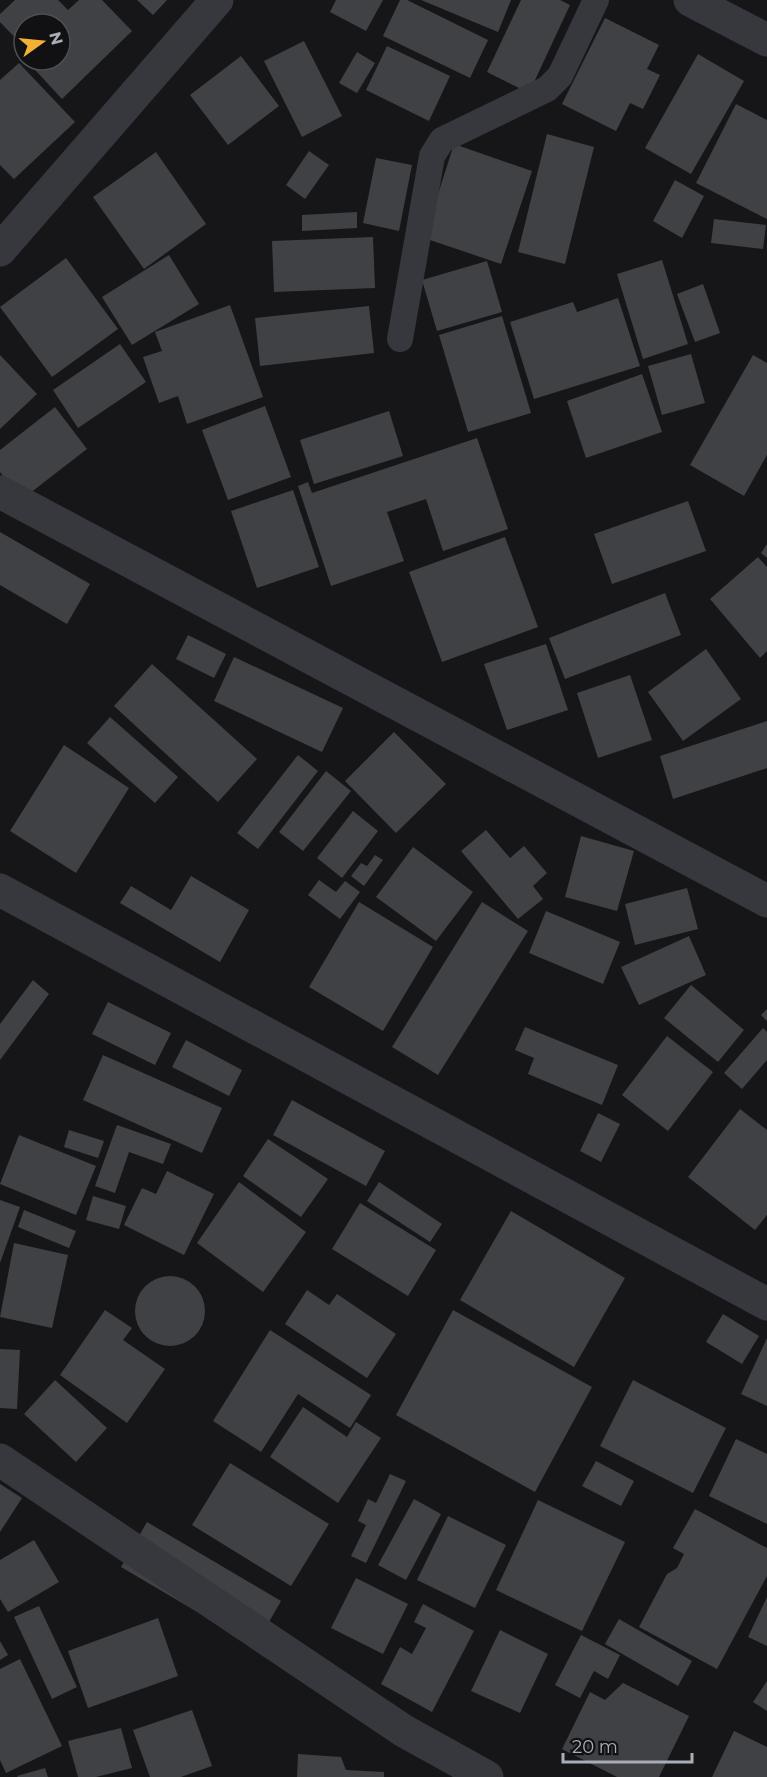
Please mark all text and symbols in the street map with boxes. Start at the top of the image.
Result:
north arrow [12,12,72,72]
text: N [45,30,67,47]
scale bar [563,1726,692,1764]
text: 20 m [572,1736,618,1758]

